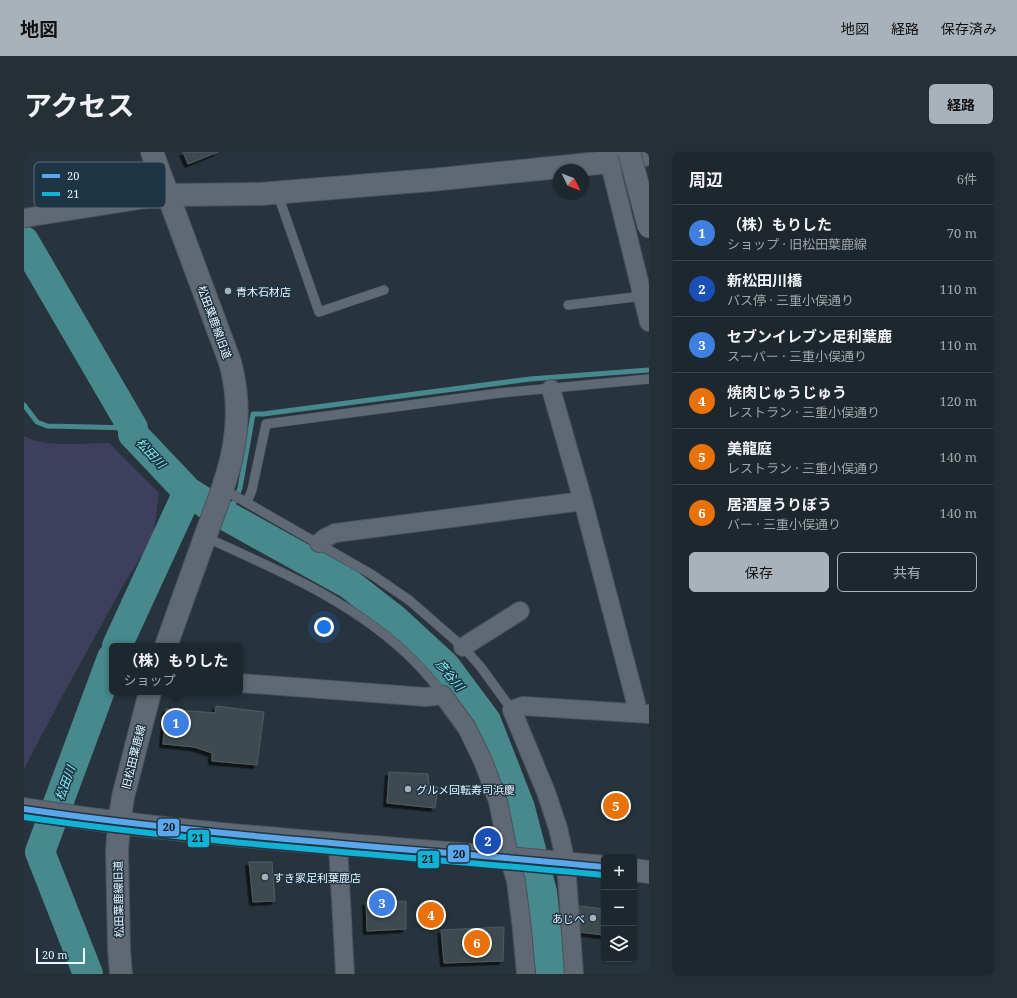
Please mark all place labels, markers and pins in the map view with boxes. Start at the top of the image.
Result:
place label: 青木石材店 [236,284,291,299]
marker: 青木石材店 [223,286,233,296]
pin: 1 [163,708,189,738]
place label: グルメ回転寿司浜慶 [416,782,515,797]
marker: グルメ回転寿司浜慶 [403,784,413,794]
pin: 5 [603,791,629,821]
pin: 2 [475,826,501,856]
place label: すき家足利葉鹿店 [273,870,361,885]
marker: すき家足利葉鹿店 [260,872,270,882]
pin: 3 [369,888,395,918]
pin: 4 [418,900,444,930]
place label: あじべ [552,911,585,926]
marker: あじべ [588,913,598,923]
pin: 6 [464,928,490,958]

